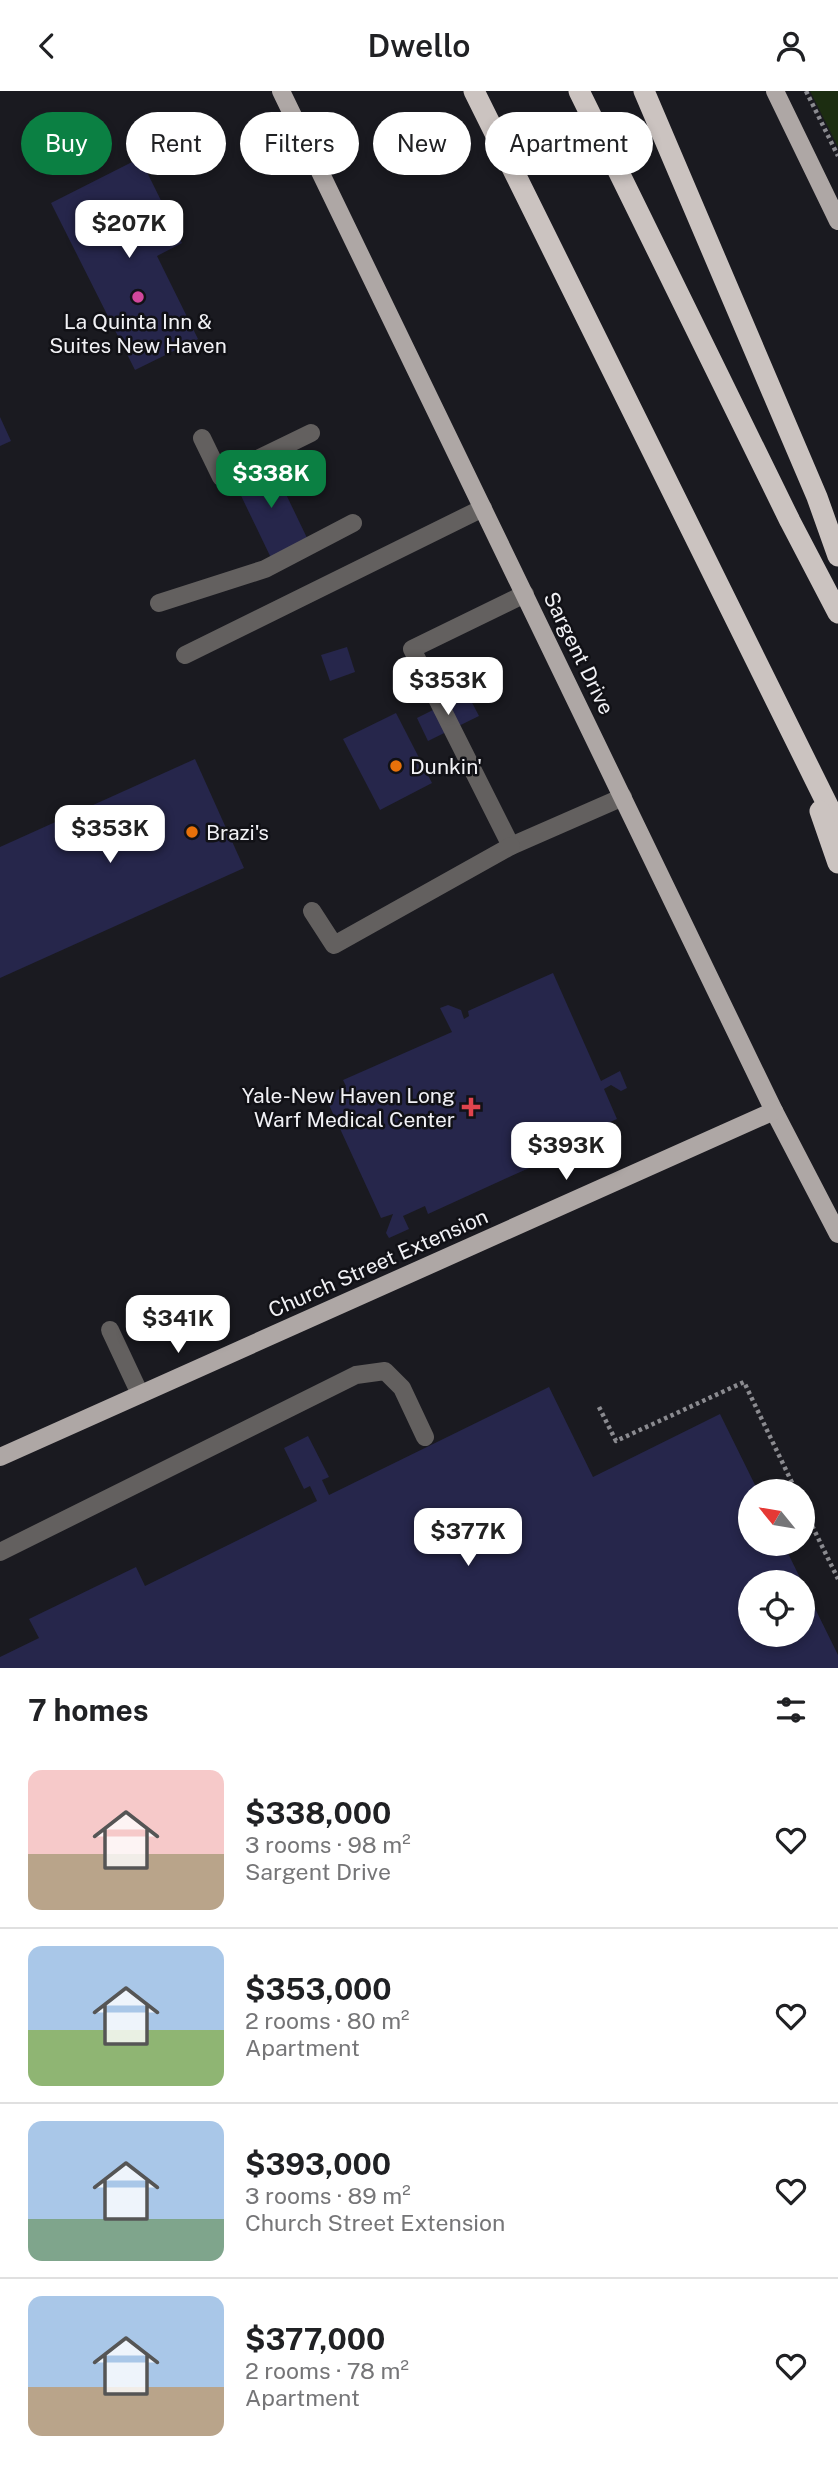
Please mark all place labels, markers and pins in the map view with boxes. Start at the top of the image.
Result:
pin: $207K [80,201,178,260]
marker: La Quinta Inn & Suites New Haven [130,289,146,305]
place label: La Quinta Inn & Suites New Haven [49,309,227,358]
pin: $338K [222,451,320,510]
pin: $353K [399,657,497,717]
place label: Dunkin' [410,754,482,779]
marker: Dunkin' [388,758,404,774]
pin: $353K [61,805,159,865]
place label: Brazi's [206,820,269,845]
marker: Brazi's [184,824,200,840]
place label: Yale-New Haven Long Warf Medical Center [242,1083,455,1132]
marker: Yale-New Haven Long Warf Medical Center [461,1097,481,1117]
pin: $393K [517,1123,615,1182]
pin: $341K [129,1295,227,1355]
pin: $377K [419,1509,517,1568]

